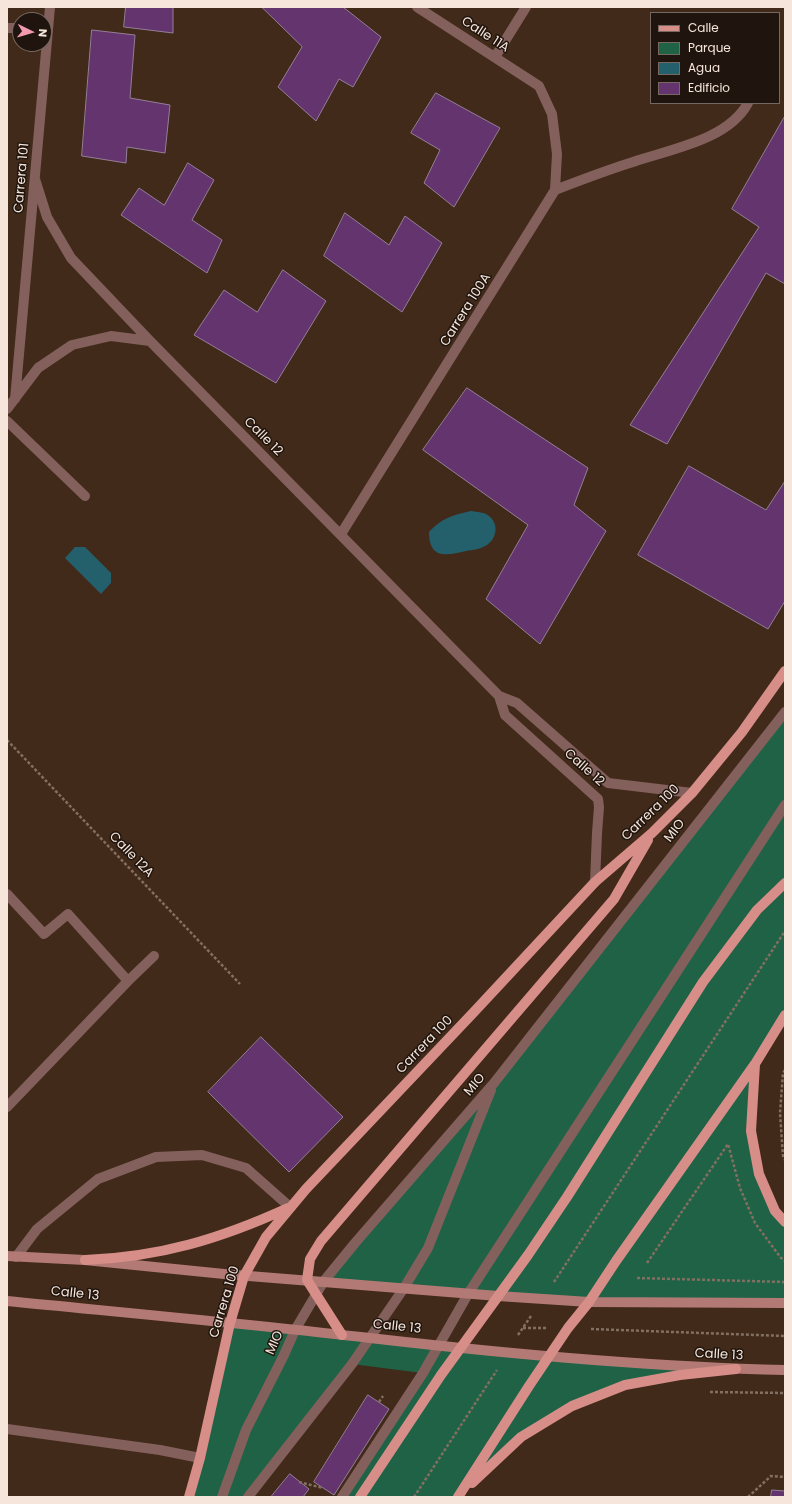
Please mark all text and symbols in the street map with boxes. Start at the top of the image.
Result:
north arrow [12,12,52,52]
legend [650,12,780,104]
street label: Calle 11A [458,14,512,56]
text: Calle [688,19,719,36]
text: N [35,28,51,38]
text: Parque [688,39,731,56]
text: Agua [688,59,720,76]
text: Edificio [688,79,730,96]
street label: Carrera 101 [11,142,33,214]
street label: Carrera 100A [437,271,495,349]
street label: Calle 12 [240,414,286,460]
street label: Calle 12 [561,746,607,790]
street label: Carrera 100 [619,782,683,844]
street label: MIO [661,817,689,845]
street label: Calle 12A [106,829,156,881]
street label: Carrera 100 [394,1013,456,1077]
street label: MIO [461,1071,489,1099]
street label: Carrera 100 [207,1264,243,1340]
street label: Calle 13 [50,1284,100,1304]
street label: Calle 13 [372,1317,422,1337]
street label: MIO [263,1329,287,1357]
street label: Calle 13 [694,1346,744,1364]

